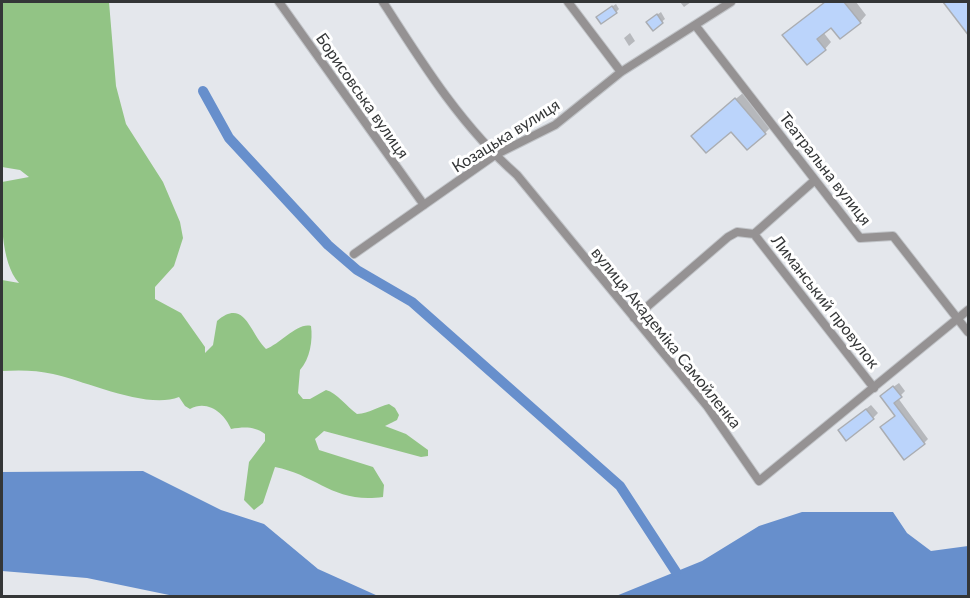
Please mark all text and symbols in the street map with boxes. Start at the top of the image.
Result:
street label: Борисовська вулиця [312,30,412,162]
street label: Козацька вулиця [449,95,563,177]
street label: Театральна вулиця [775,109,875,229]
street label: Лиманський провулок [767,231,883,373]
street label: вулиця Академіка Самойленка [587,244,745,432]

